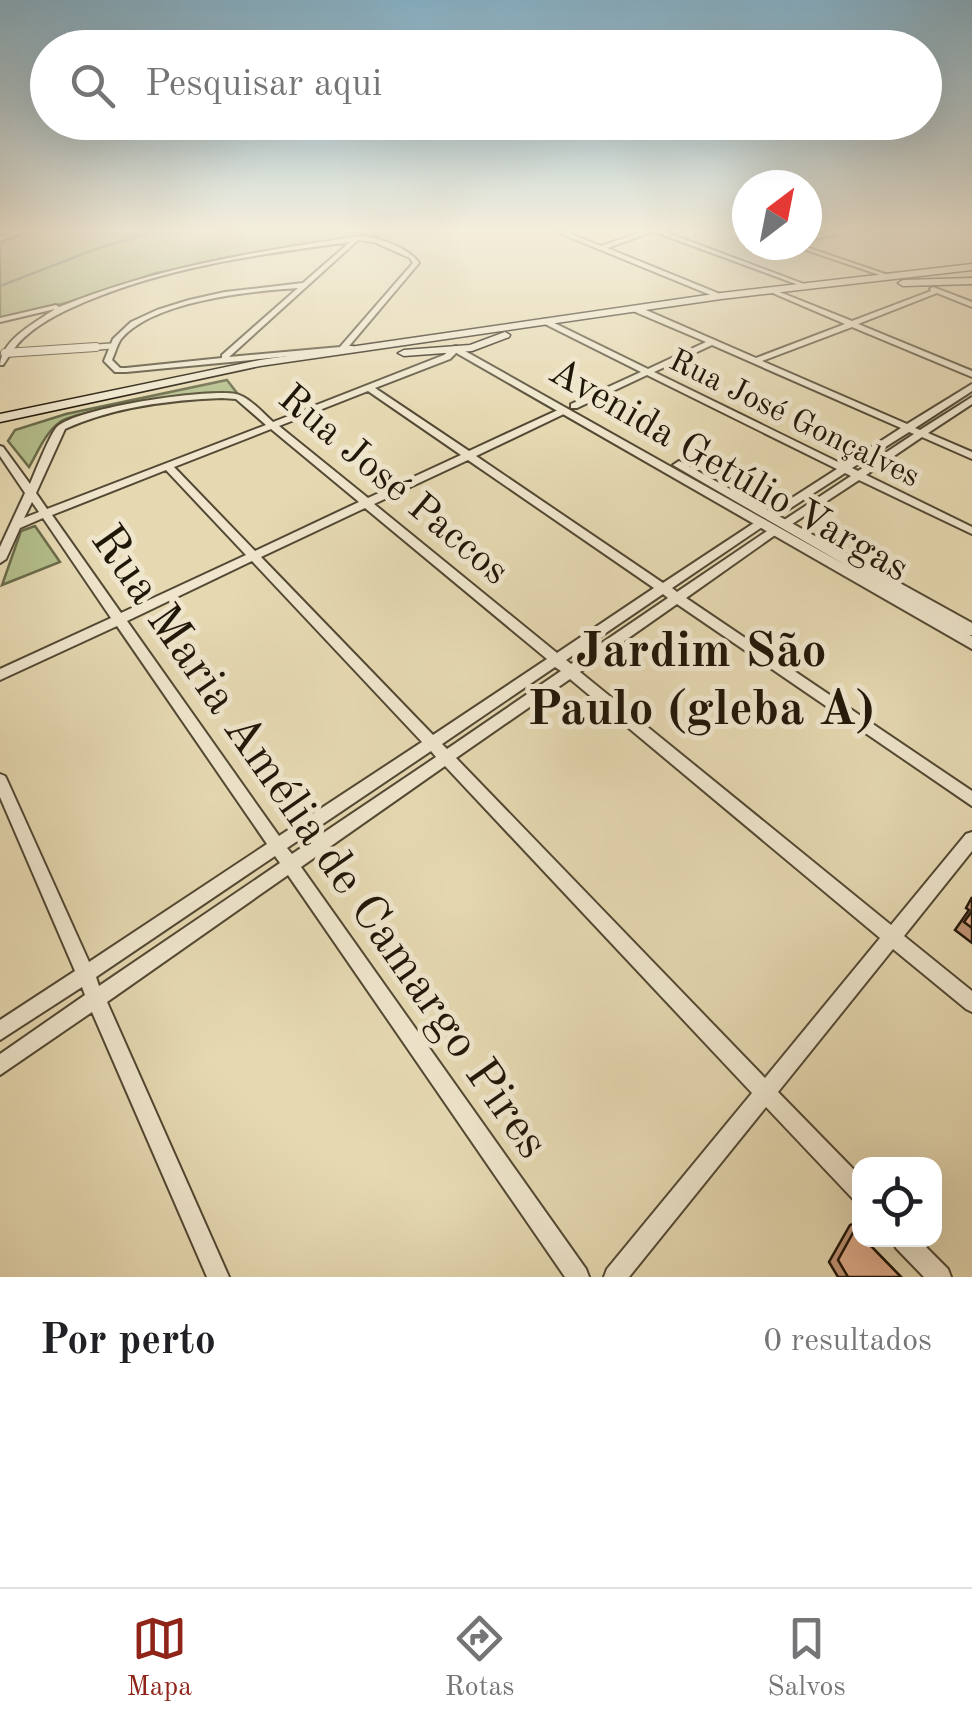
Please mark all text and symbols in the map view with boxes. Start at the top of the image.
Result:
search box [30,30,942,140]
icon: search [65,58,120,113]
text: Pesquisar aqui [145,66,382,104]
north arrow [732,170,822,260]
street label: Rua José Gonçalves [663,345,924,494]
street label: Avenida Getúlio Vargas [541,352,915,591]
street label: Rua José Paccos [270,379,515,594]
street label: Rua Maria Amélia de Camargo Pires [81,517,556,1167]
district label: Jardim São Paulo (gleba A) [527,628,875,736]
map controls [852,1157,942,1247]
button: locate [852,1157,942,1247]
text: Por perto [40,1321,216,1363]
text: 0 resultados [764,1326,932,1358]
tab: Mapa [126,1611,192,1706]
tab: Rotas [445,1611,515,1706]
tab: Salvos [767,1611,846,1706]

